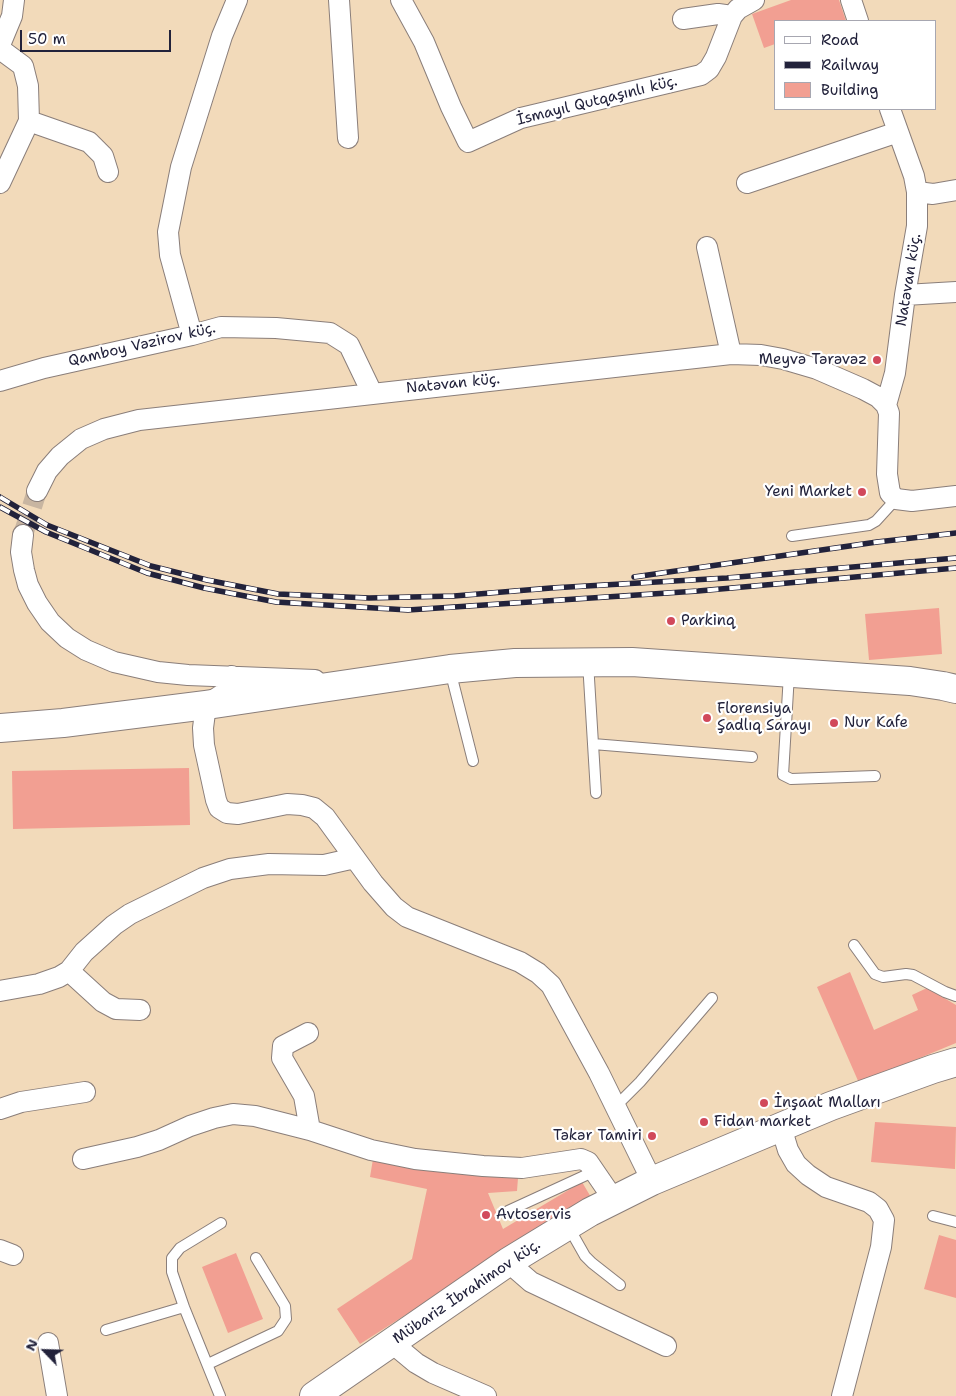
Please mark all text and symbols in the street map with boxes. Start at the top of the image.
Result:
scale bar [22,20,174,52]
legend [774,20,936,110]
text: 50 m [28,29,66,49]
text: Road [821,30,859,50]
text: Railway [821,55,879,75]
street label: İsmayıl Qutqaşınlı küç. [515,72,679,130]
text: Building [821,80,878,100]
street label: Natəvan küç. [893,232,925,328]
street label: Qamboy Vəzirov küç. [67,319,217,371]
place label: Meyvə Tərəvəz [759,351,867,369]
marker: Meyvə Tərəvəz [871,354,883,366]
street label: Natəvan küç. [405,370,501,398]
place label: Yeni Market [765,483,852,501]
marker: Yeni Market [856,486,868,498]
place label: Parkinq [681,612,735,630]
marker: Parkinq [665,615,677,627]
place label: Florensiya Şadlıq Sarayı [717,700,811,735]
marker: Florensiya Şadlıq Sarayı [701,712,713,724]
place label: Nur Kafe [844,714,908,732]
marker: Nur Kafe [828,717,840,729]
place label: İnşaat Malları [774,1094,881,1112]
marker: İnşaat Malları [758,1097,770,1109]
place label: Fidan market [714,1113,811,1131]
marker: Fidan market [698,1116,710,1128]
place label: Təkər Tamiri [553,1127,642,1145]
marker: Təkər Tamiri [646,1130,658,1142]
place label: Avtoservis [496,1206,571,1224]
marker: Avtoservis [480,1209,492,1221]
street label: Mübariz İbrahimov küç. [390,1236,544,1348]
north arrow [20,1326,70,1376]
text: N [21,1336,42,1354]

